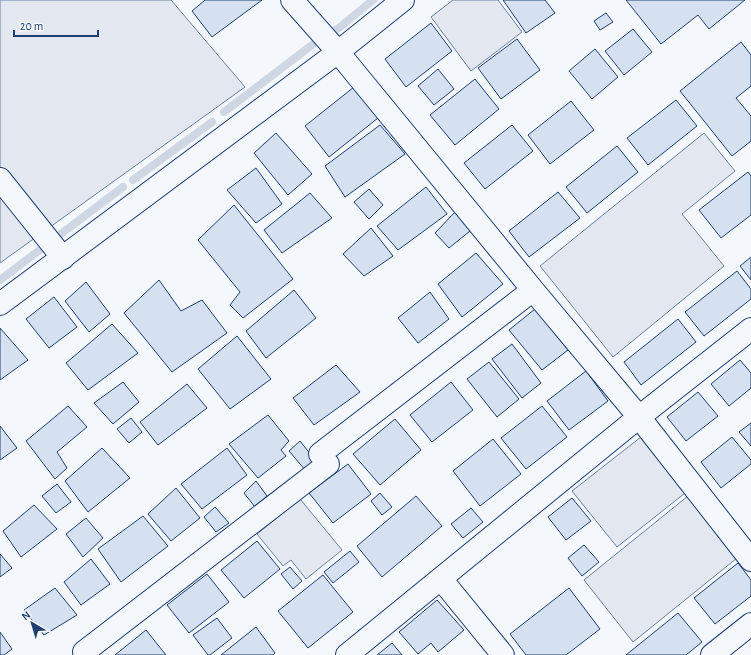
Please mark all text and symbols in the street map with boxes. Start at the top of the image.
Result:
scale bar [14,12,98,38]
text: 20 m [20,20,43,32]
north arrow [12,603,52,643]
text: N [20,609,33,622]

